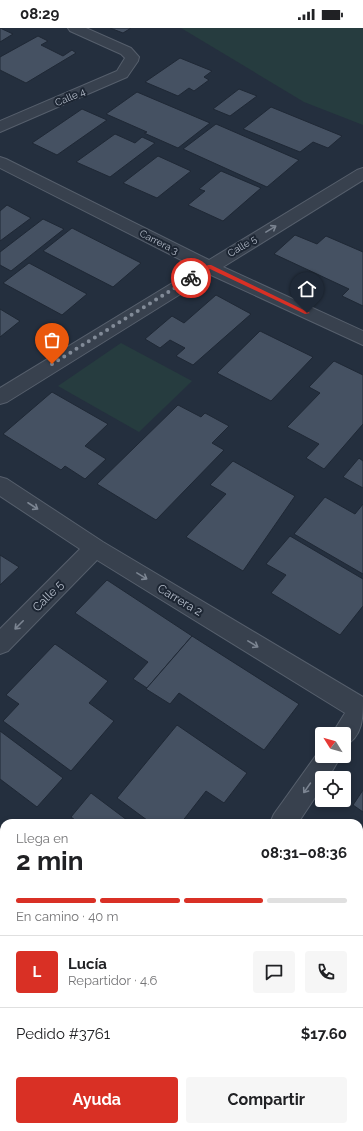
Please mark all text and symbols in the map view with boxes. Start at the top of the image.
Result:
text: 08:29 [20,5,59,23]
street label: Calle 4 [53,86,87,108]
one-way arrow [265,225,276,233]
street label: Carrera 3 [138,228,180,256]
street label: Calle 5 [226,233,259,259]
courier [171,258,211,298]
icon: bike [180,267,202,289]
pin [290,272,324,313]
icon: home [296,278,318,300]
pin [35,323,69,364]
icon: bag [41,329,63,351]
one-way arrow [27,502,38,511]
one-way arrow [136,573,148,581]
street label: Calle 5 [30,577,67,614]
street label: Carrera 2 [155,581,205,619]
one-way arrow [14,620,24,630]
one-way arrow [247,640,258,648]
north arrow [315,727,351,763]
map controls [315,727,351,807]
button: locate [315,771,351,807]
one-way arrow [303,782,311,793]
text: Llega en [16,831,68,846]
text: 08:31–08:36 [261,844,347,862]
text: 2 min [16,846,83,876]
text: En camino · 40 m [16,909,118,924]
button: chat [253,951,295,993]
button: phone [305,951,347,993]
text: Lucía [68,955,107,973]
text: L [33,963,41,981]
text: Repartidor · 4.6 [68,973,157,988]
text: Pedido #3761 [16,1025,110,1043]
text: $17.60 [301,1025,347,1043]
button: Ayuda [16,1077,178,1123]
button: Compartir [186,1077,347,1123]

